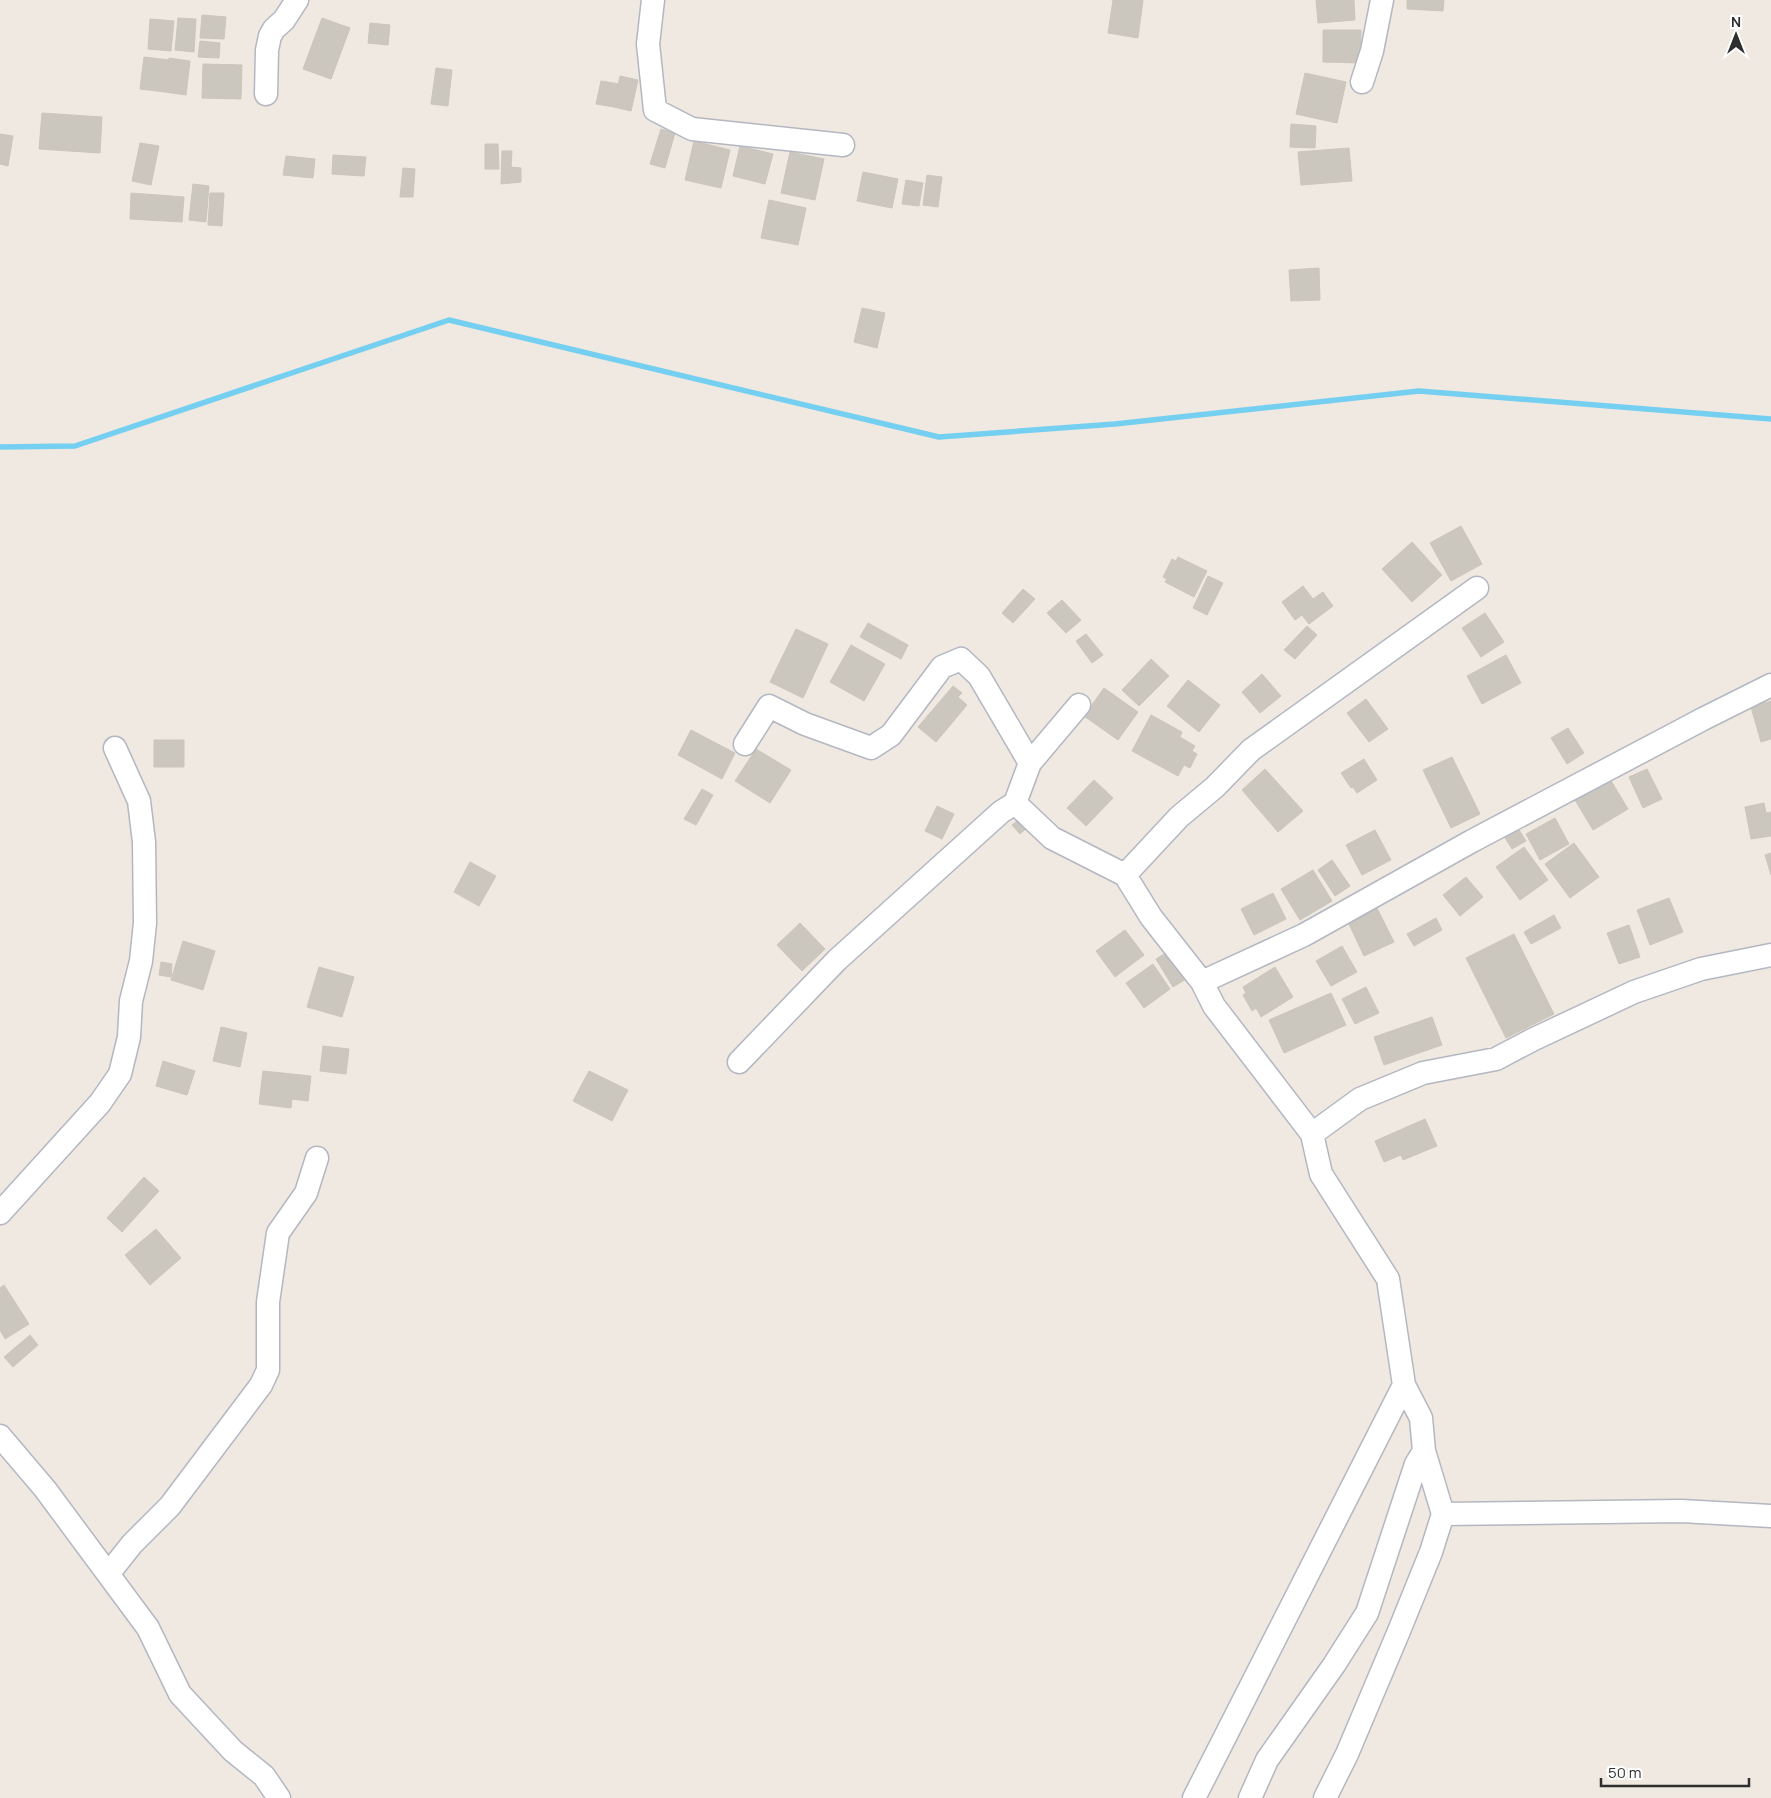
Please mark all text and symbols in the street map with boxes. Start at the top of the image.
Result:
north arrow [1711,10,1761,60]
text: N [1731,12,1741,31]
scale bar [1601,1756,1748,1788]
text: 50 m [1608,1762,1642,1783]

